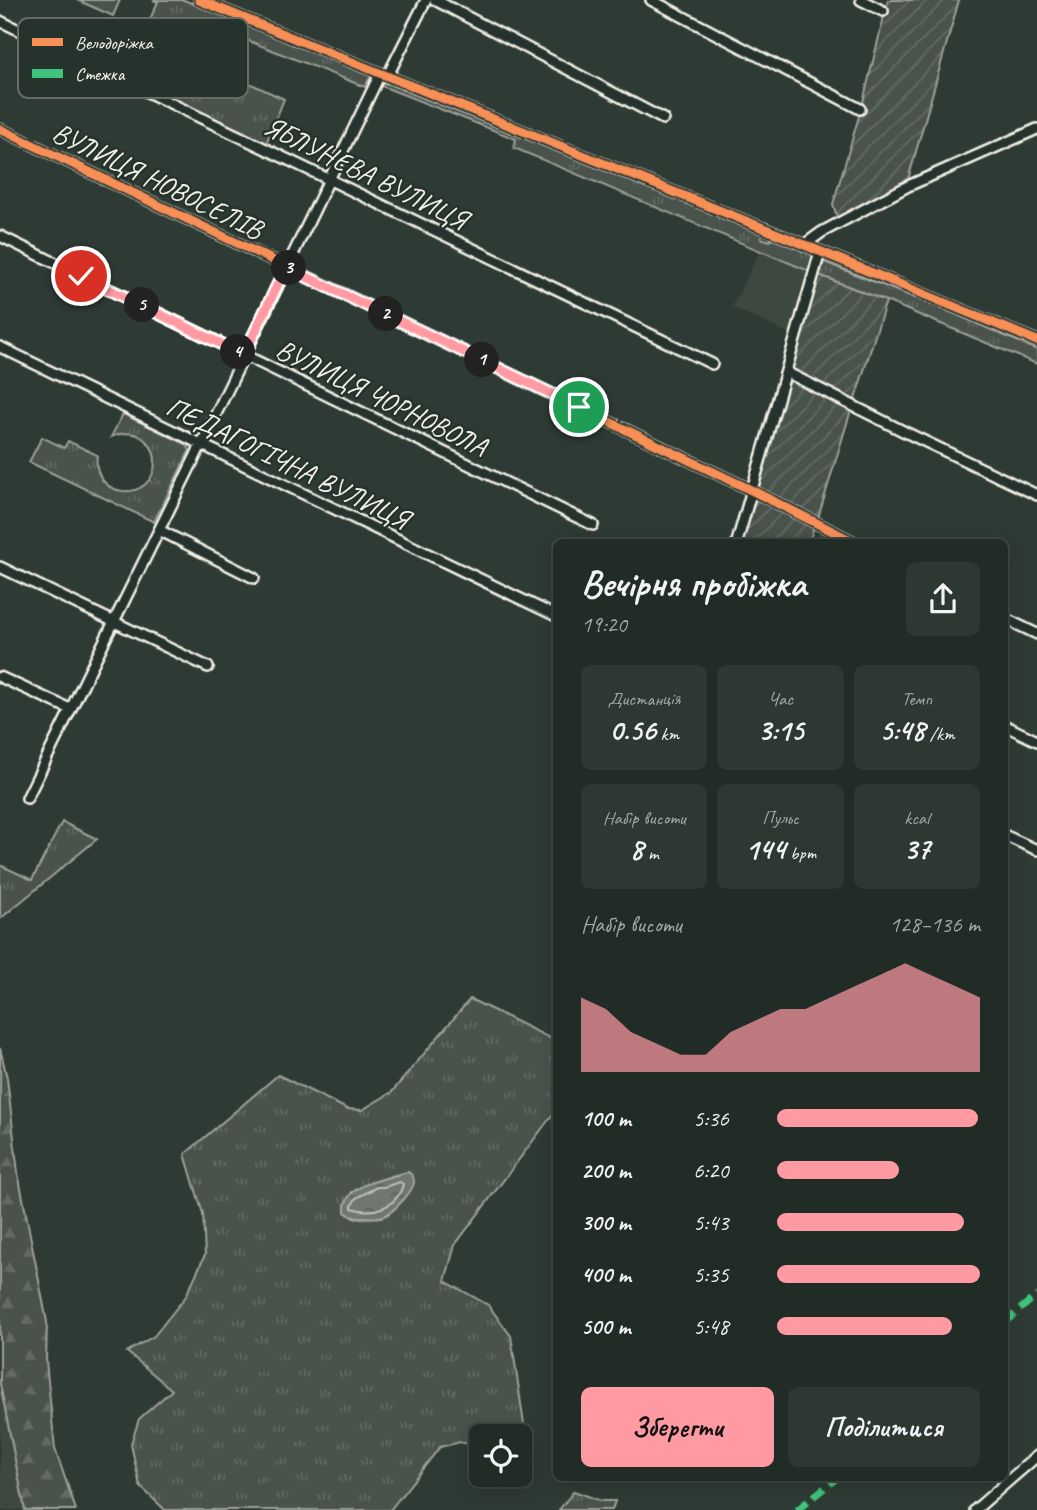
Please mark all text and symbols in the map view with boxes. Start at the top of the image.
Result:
legend [18,18,248,98]
text: Велодоріжка [75,31,155,55]
text: Стежка [75,62,126,86]
street label: ЯБЛУНЕВА ВУЛИЦЯ [258,108,477,239]
street label: ВУЛИЦЯ НОВОСЕЛІВ [47,114,271,248]
pin [51,246,111,306]
pin: 3 [272,250,306,286]
text: 3 [284,255,293,279]
icon: check [62,257,100,295]
pin: 5 [124,288,160,322]
text: 5 [137,292,146,316]
pin: 2 [368,296,404,332]
text: 2 [381,301,390,325]
street label: ВУЛИЦЯ ЧОРНОВОЛА [270,331,495,465]
pin: 4 [220,334,256,370]
text: 4 [233,339,242,363]
pin: 1 [464,342,500,378]
text: 1 [477,347,486,371]
pin [549,377,609,437]
street label: ПЕДАГОГІЧНА ВУЛИЦЯ [161,388,419,538]
icon: arrive [560,388,598,426]
text: Вечірня пробіжка [581,560,806,607]
button: share [906,562,980,636]
text: 19:20 [581,610,627,639]
text: Дистанція [608,687,680,711]
text: Час [768,687,793,711]
text: Темп [902,687,932,711]
text: 0.56 [609,711,656,749]
text: 3:15 [758,711,803,749]
text: 5:48 [879,711,925,749]
text: km [656,722,679,746]
text: /km [925,722,955,746]
text: Набір висоти [603,806,686,830]
text: Пульс [762,806,799,830]
text: kcal [904,806,929,830]
text: 8 [630,830,643,868]
text: 144 [745,830,785,868]
text: 37 [903,830,930,868]
text: m [643,841,659,865]
text: bpm [785,841,816,865]
text: Набір висоти [581,910,681,939]
text: 128–136 m [889,910,980,939]
text: 100 m [581,1104,631,1133]
text: 5:36 [693,1104,729,1133]
text: 200 m [581,1156,631,1185]
text: 6:20 [693,1156,729,1185]
text: 300 m [581,1208,631,1237]
text: 5:43 [693,1208,729,1237]
text: 400 m [581,1260,631,1289]
text: 5:35 [693,1260,729,1289]
text: 500 m [581,1312,630,1341]
text: 5:48 [693,1312,729,1341]
button: Зберегти [581,1387,774,1467]
button: Поділитися [788,1387,980,1467]
map controls [469,1424,532,1487]
button: locate [469,1424,532,1487]

